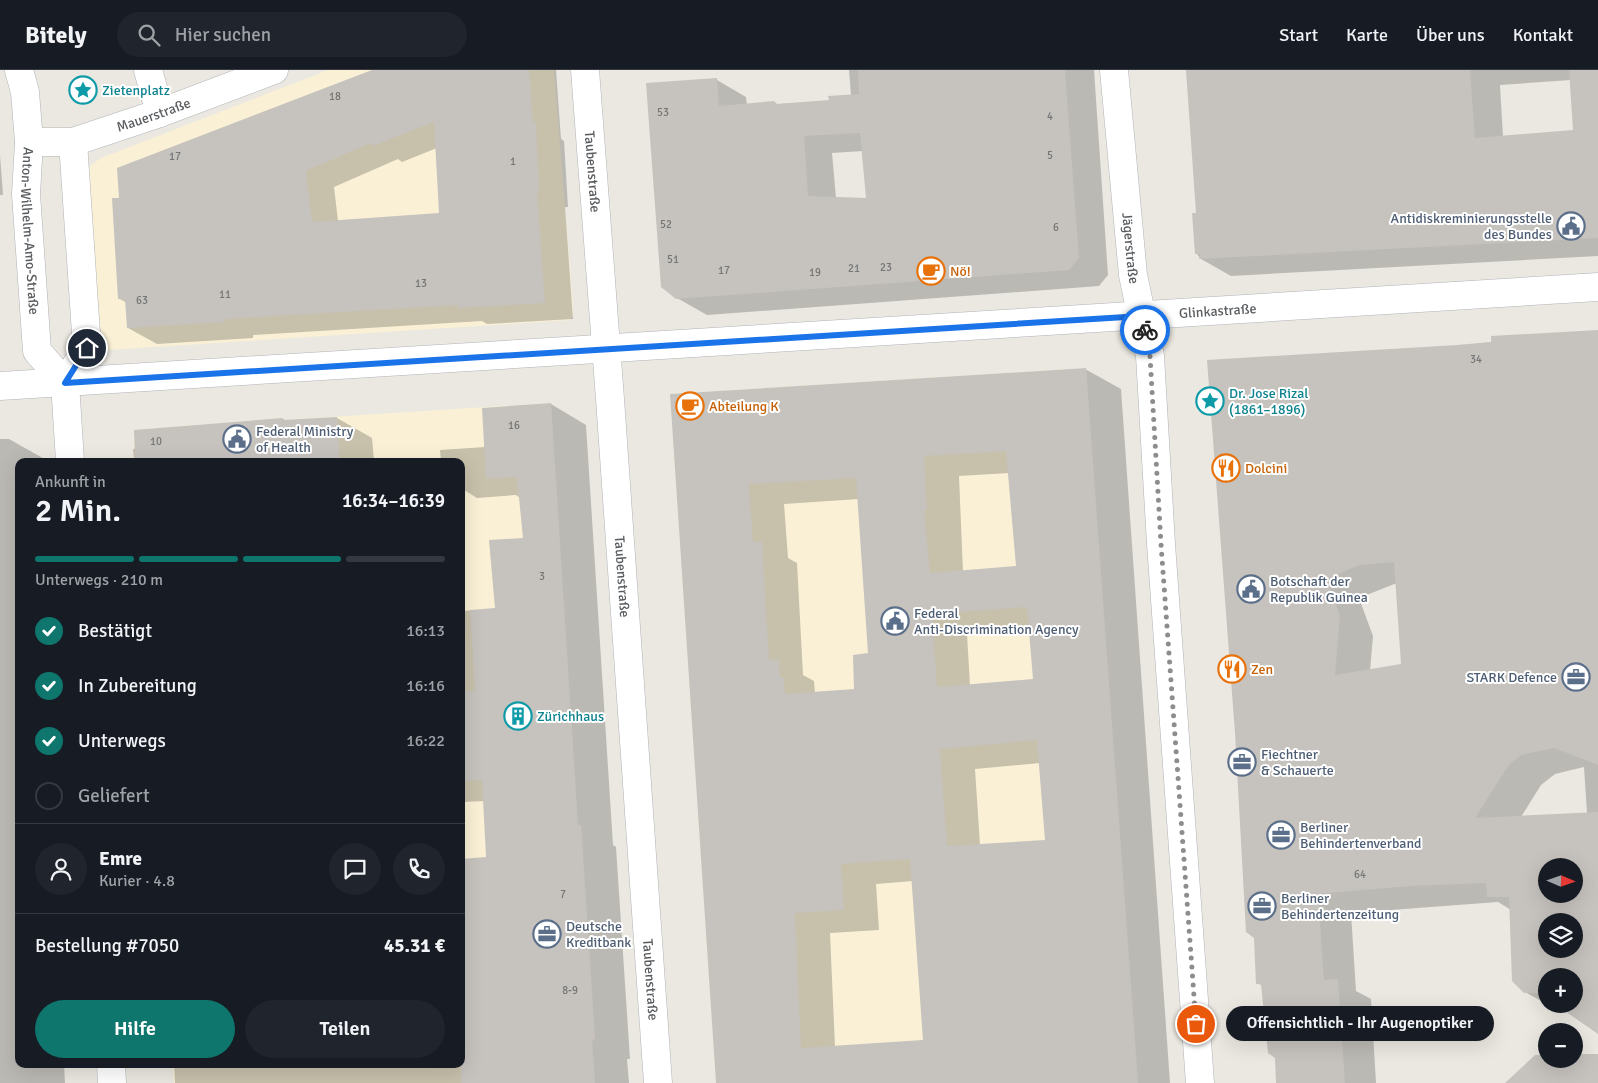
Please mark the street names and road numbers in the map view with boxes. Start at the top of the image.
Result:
street label: Mauerstraße [114,94,193,136]
street label: Taubenstraße [581,130,604,213]
street label: Anton-Wilhelm-Amo-Straße [17,146,42,315]
street label: Jägerstraße [1118,212,1143,286]
street label: Glinkastraße [1178,300,1257,322]
street label: Taubenstraße [611,535,633,618]
street label: Taubenstraße [639,938,662,1021]

